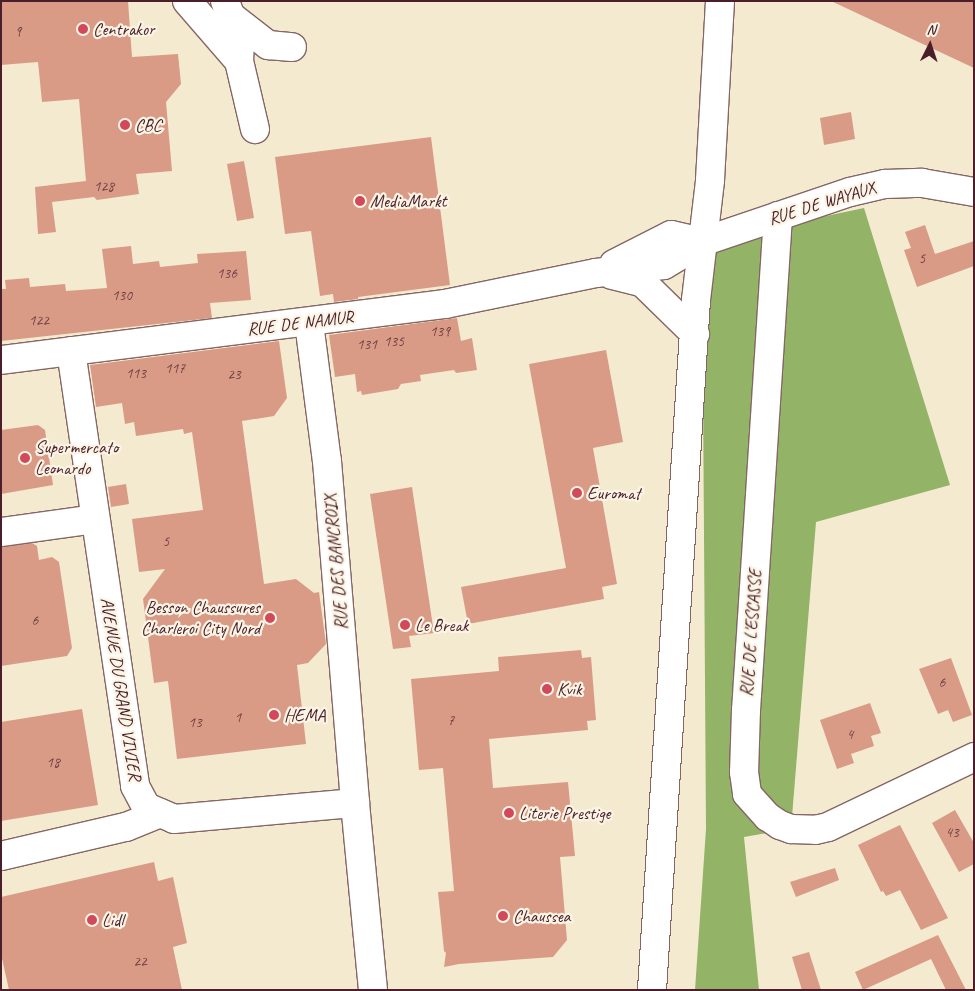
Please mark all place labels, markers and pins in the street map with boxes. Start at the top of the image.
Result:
place label: Centrakor [93,18,155,40]
marker: Centrakor [77,23,89,35]
place label: CBC [135,114,161,136]
marker: CBC [119,119,131,131]
place label: MediaMarkt [370,190,446,212]
marker: MediaMarkt [354,195,366,207]
place label: Supermercato Leonardo [35,437,118,479]
marker: Supermercato Leonardo [19,452,31,464]
place label: Euromat [587,482,640,504]
marker: Euromat [571,487,583,499]
place label: Besson Chaussures Charleroi City Nord [140,597,260,640]
marker: Besson Chaussures Charleroi City Nord [264,612,276,624]
place label: Le Break [415,614,468,636]
marker: Le Break [399,619,411,631]
place label: Kvik [557,678,581,700]
marker: Kvik [541,683,553,695]
place label: HEMA [284,704,326,726]
marker: HEMA [268,709,280,721]
place label: Literie Prestige [519,802,610,824]
marker: Literie Prestige [503,807,515,819]
place label: Chaussea [513,905,570,927]
place label: Lidl [102,909,123,931]
marker: Chaussea [497,910,509,922]
marker: Lidl [86,914,98,926]

